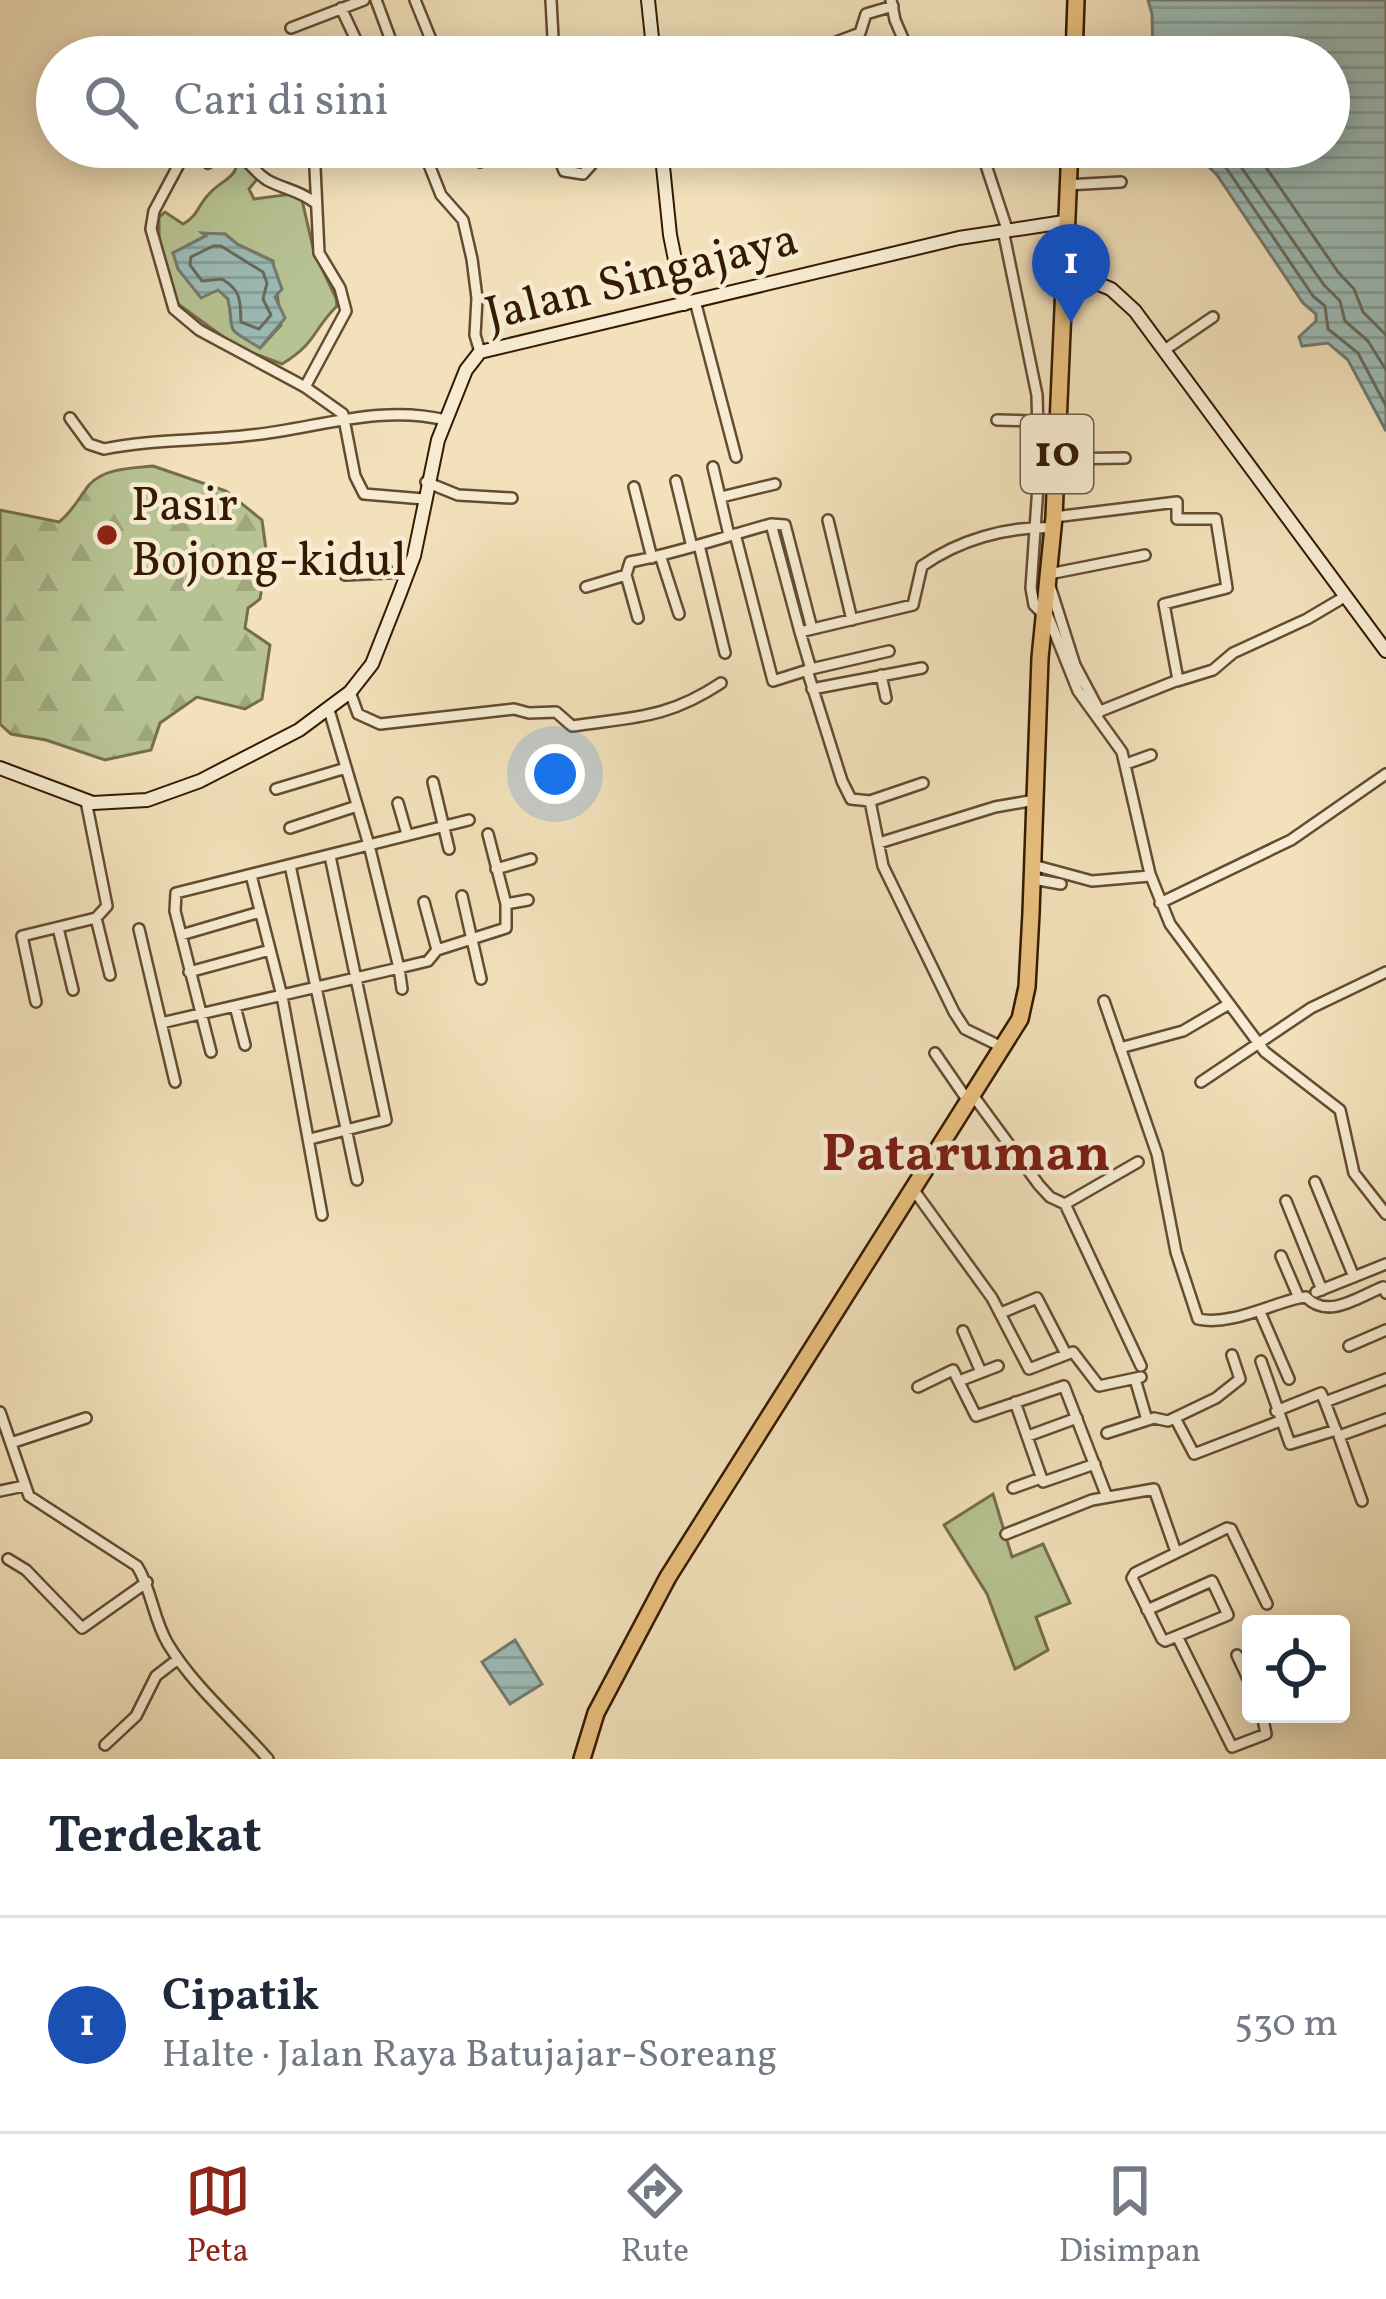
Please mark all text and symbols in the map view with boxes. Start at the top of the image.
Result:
search box [36,36,1350,168]
icon: search [78,69,144,135]
text: Cari di sini [174,71,388,134]
street label: Jalan Singajaya [479,208,805,350]
pin: 1 [1032,224,1110,323]
road number: 10 [1021,415,1093,493]
place label: Pasir Bojong-kidul [131,474,407,596]
marker: Pasir Bojong-kidul [94,522,120,548]
your location [525,744,585,804]
district label: Pataruman [822,1119,1111,1194]
map controls [1242,1615,1350,1723]
button: locate [1242,1615,1350,1723]
text: Terdekat [48,1802,262,1873]
text: Cipatik [162,1966,319,2029]
text: 1 [79,1998,95,2052]
text: 530 m [1234,1998,1338,2052]
text: Halte · Jalan Raya Batujajar-Soreang [162,2029,777,2083]
tab: Peta [185,2158,251,2276]
tab: Rute [621,2158,689,2276]
tab: Disimpan [1059,2158,1201,2276]

